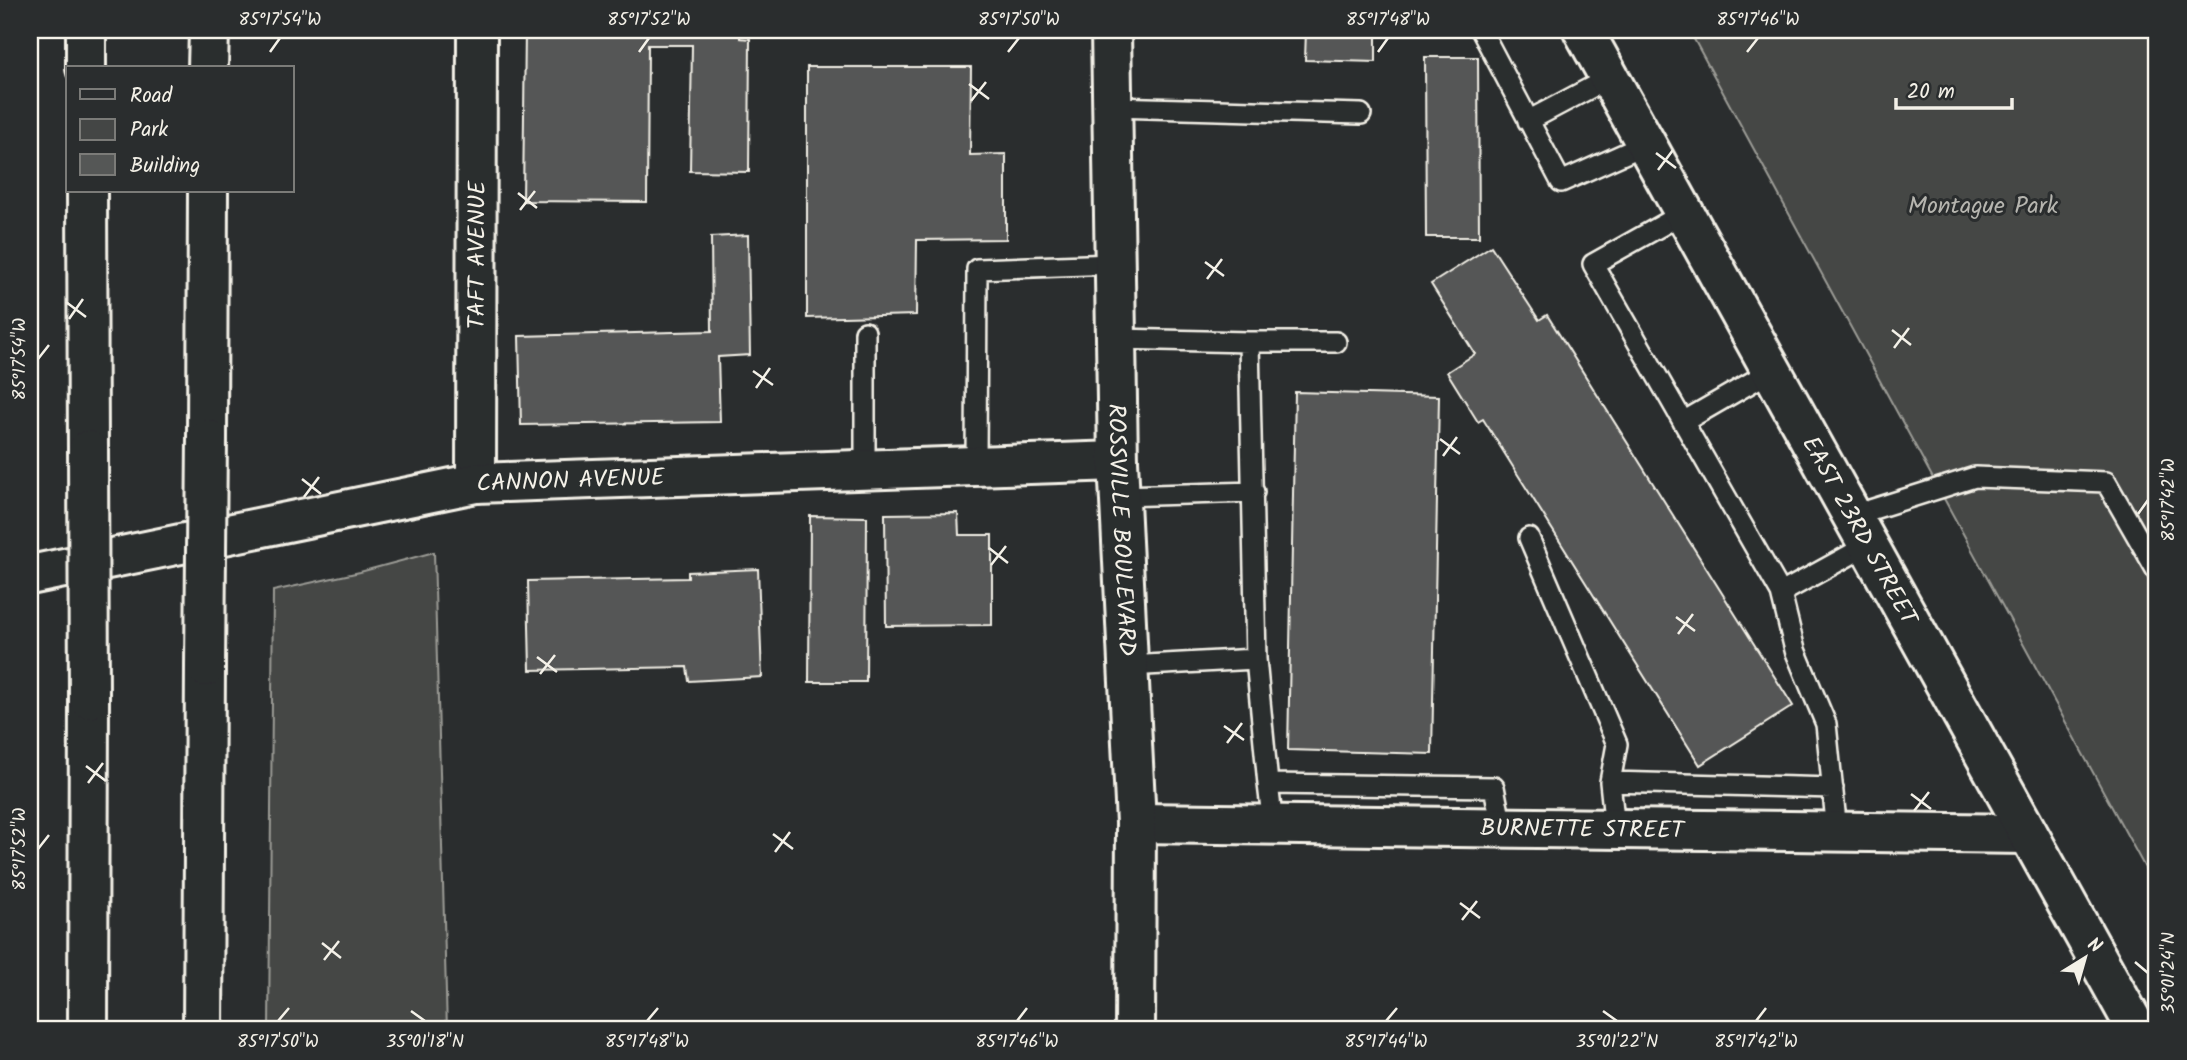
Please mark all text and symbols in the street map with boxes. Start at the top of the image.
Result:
text: 85°17'54"W [239,6,321,35]
text: 85°17'52"W [607,6,691,35]
text: 85°17'50"W [978,6,1060,35]
text: 85°17'48"W [1346,6,1430,35]
text: 85°17'46"W [1716,6,1800,35]
legend [66,66,294,192]
scale bar [1896,66,2012,110]
text: 20 m [1907,76,1955,109]
text: Road [130,80,173,113]
text: Park [130,114,168,147]
text: Building [130,150,200,183]
street label: TAFT AVENUE [458,180,498,329]
park label: Montague Park [1908,187,2059,226]
text: 85°17'54"W [6,318,35,400]
street label: ROSSVILLE BOULEVARD [1096,403,1146,657]
street label: EAST 23RD STREET [1791,429,1928,635]
text: 85°17'42"W [2155,458,2184,542]
street label: CANNON AVENUE [476,459,666,504]
text: 85°17'52"W [6,807,35,891]
street label: BURNETTE STREET [1480,809,1686,851]
north arrow [2050,923,2120,993]
text: N [2080,930,2108,962]
text: 35°01'24"N [2155,932,2184,1014]
text: 85°17'50"W [237,1028,319,1057]
text: 35°01'18"N [386,1028,464,1057]
text: 85°17'48"W [605,1028,689,1057]
text: 85°17'46"W [975,1028,1059,1057]
text: 85°17'44"W [1344,1028,1428,1057]
text: 35°01'22"N [1576,1028,1658,1057]
text: 85°17'42"W [1714,1028,1798,1057]

